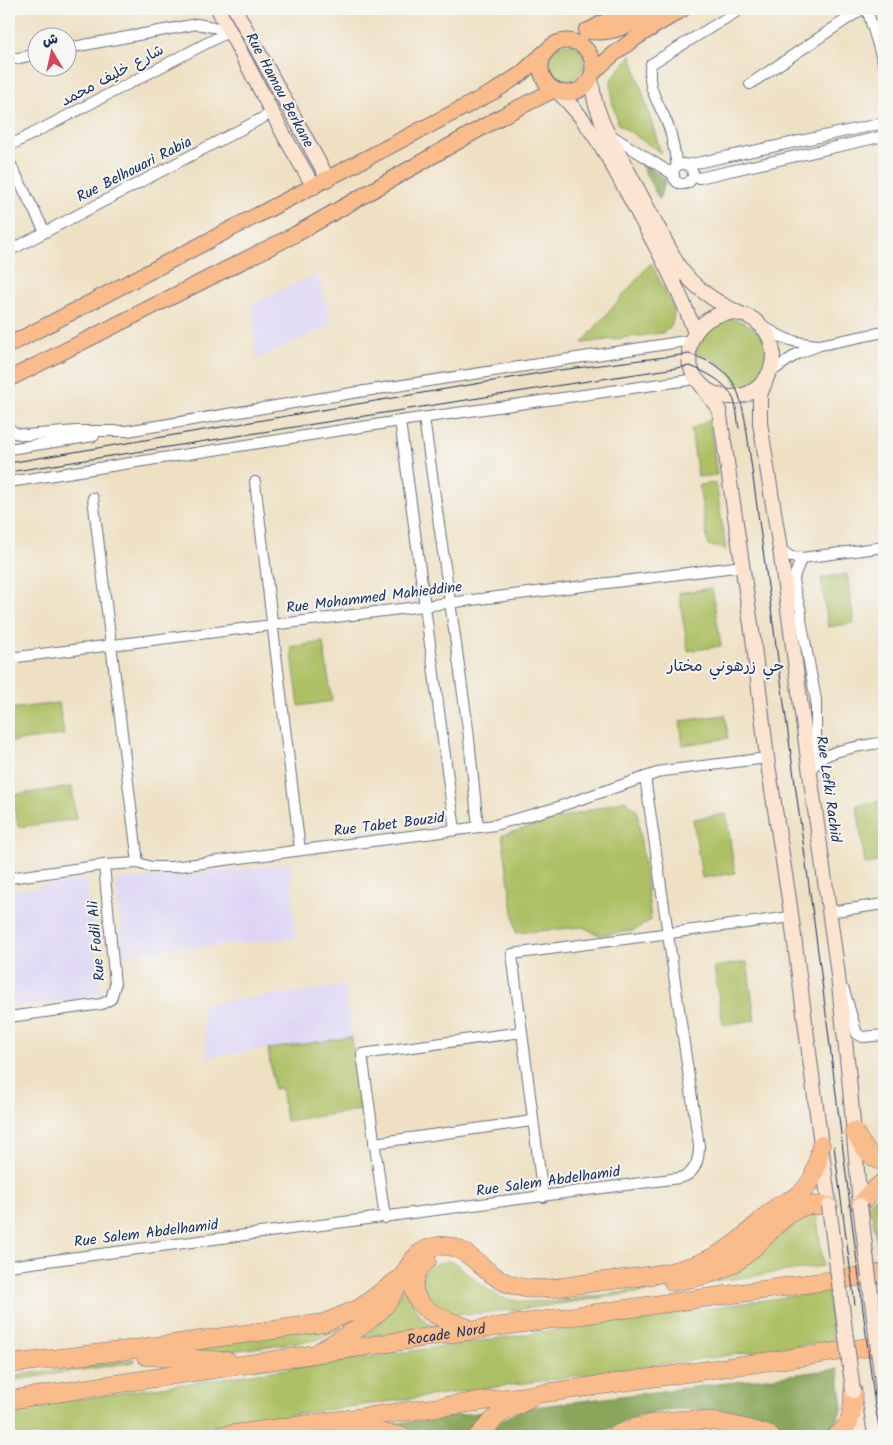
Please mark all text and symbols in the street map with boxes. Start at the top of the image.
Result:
north arrow [28,28,78,78]
text: ش [41,28,59,52]
street label: Rue Hamou Berkane [239,28,320,153]
street label: شارع خليف محمد [57,39,168,113]
street label: Rue Belhouari Rabia [73,130,196,209]
street label: Rue Mohammed Mahieddine [285,575,464,621]
district label: حي زرهوني مختار [665,654,785,680]
street label: Rue Lefki Rachid [809,734,847,845]
street label: Rue Tabet Bouzid [332,806,446,844]
street label: Rue Fodil Ali [81,898,112,982]
street label: Rue Salem Abdelhamid [475,1160,622,1204]
street label: Rue Salem Abdelhamid [73,1213,220,1255]
street label: Rocade Nord [405,1317,487,1353]

